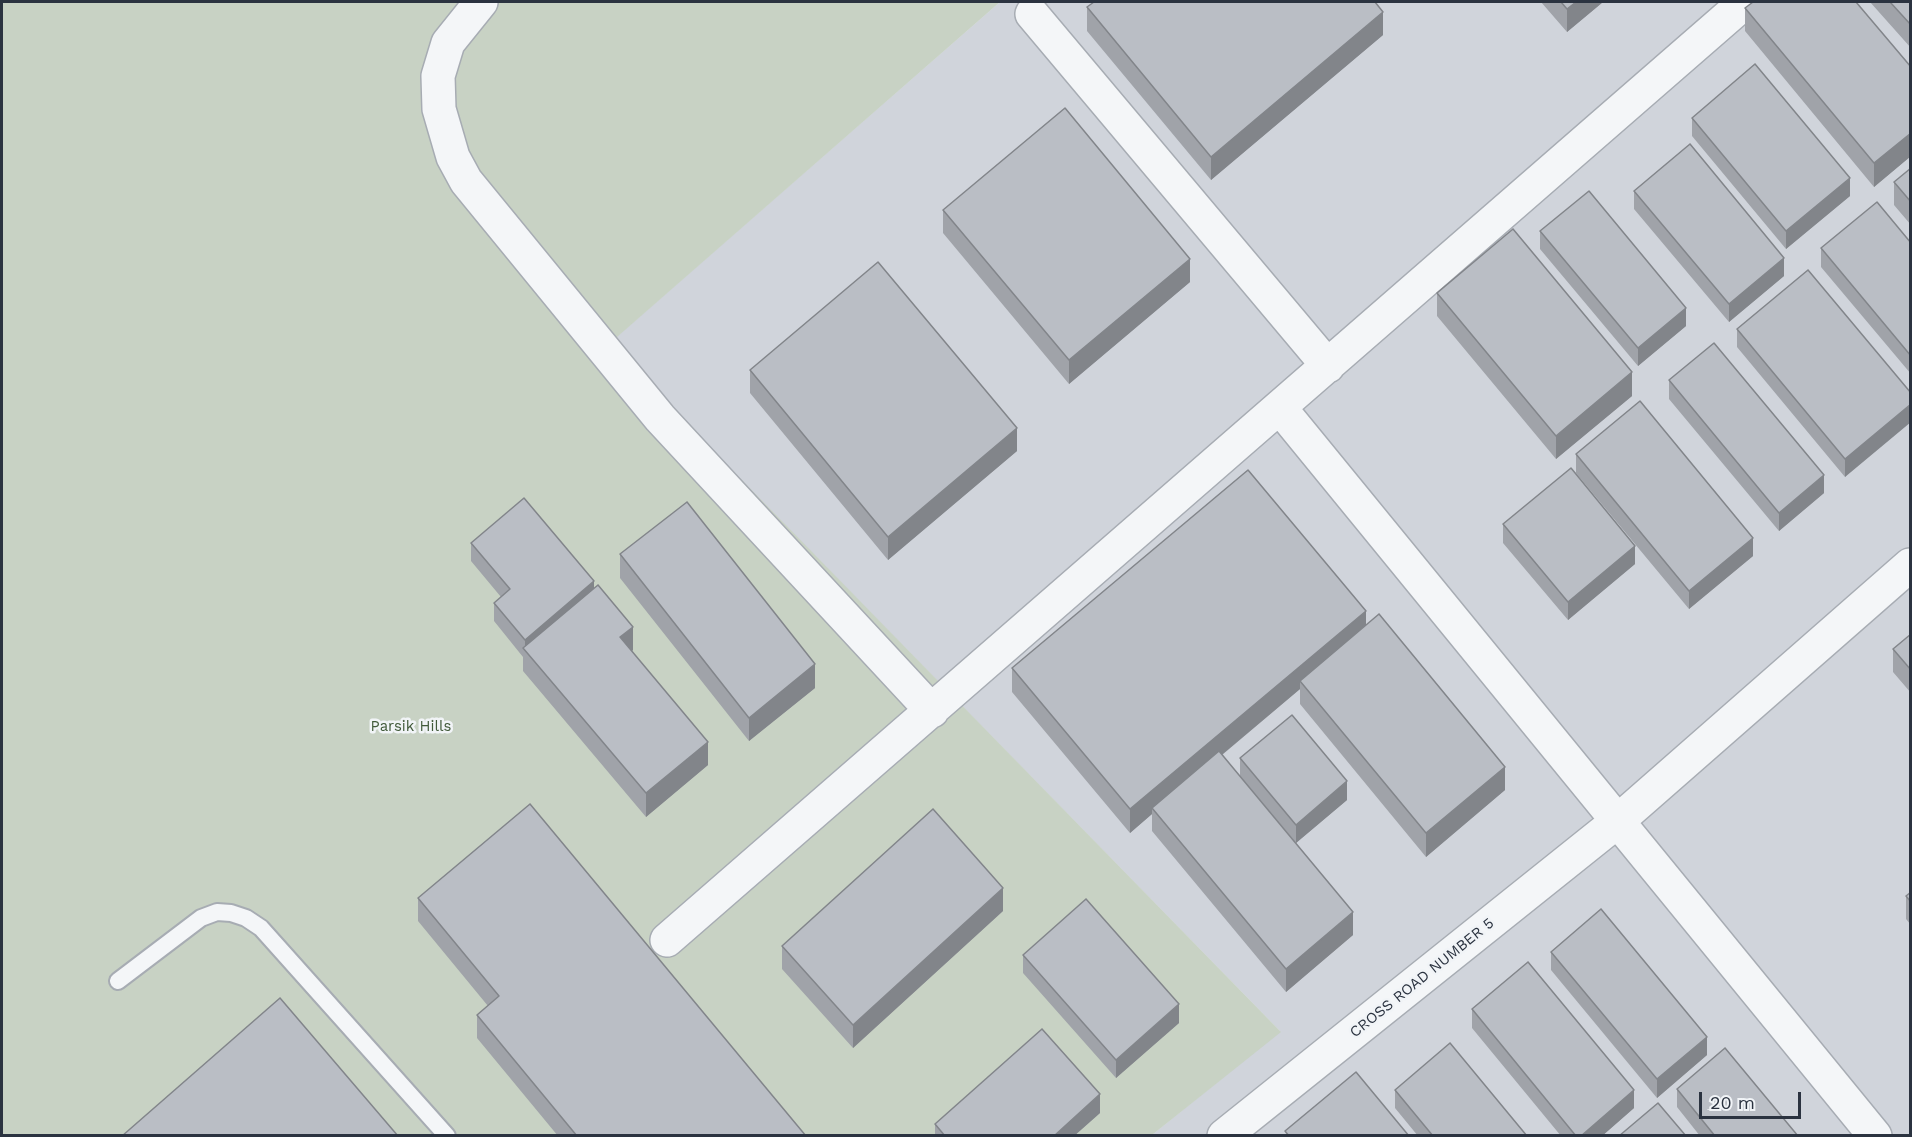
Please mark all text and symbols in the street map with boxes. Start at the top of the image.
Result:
park label: Parsik Hills [370,718,452,736]
street label: CROSS ROAD NUMBER 5 [1346,914,1498,1042]
scale bar [1702,1080,1804,1118]
text: 20 m [1710,1092,1755,1113]

